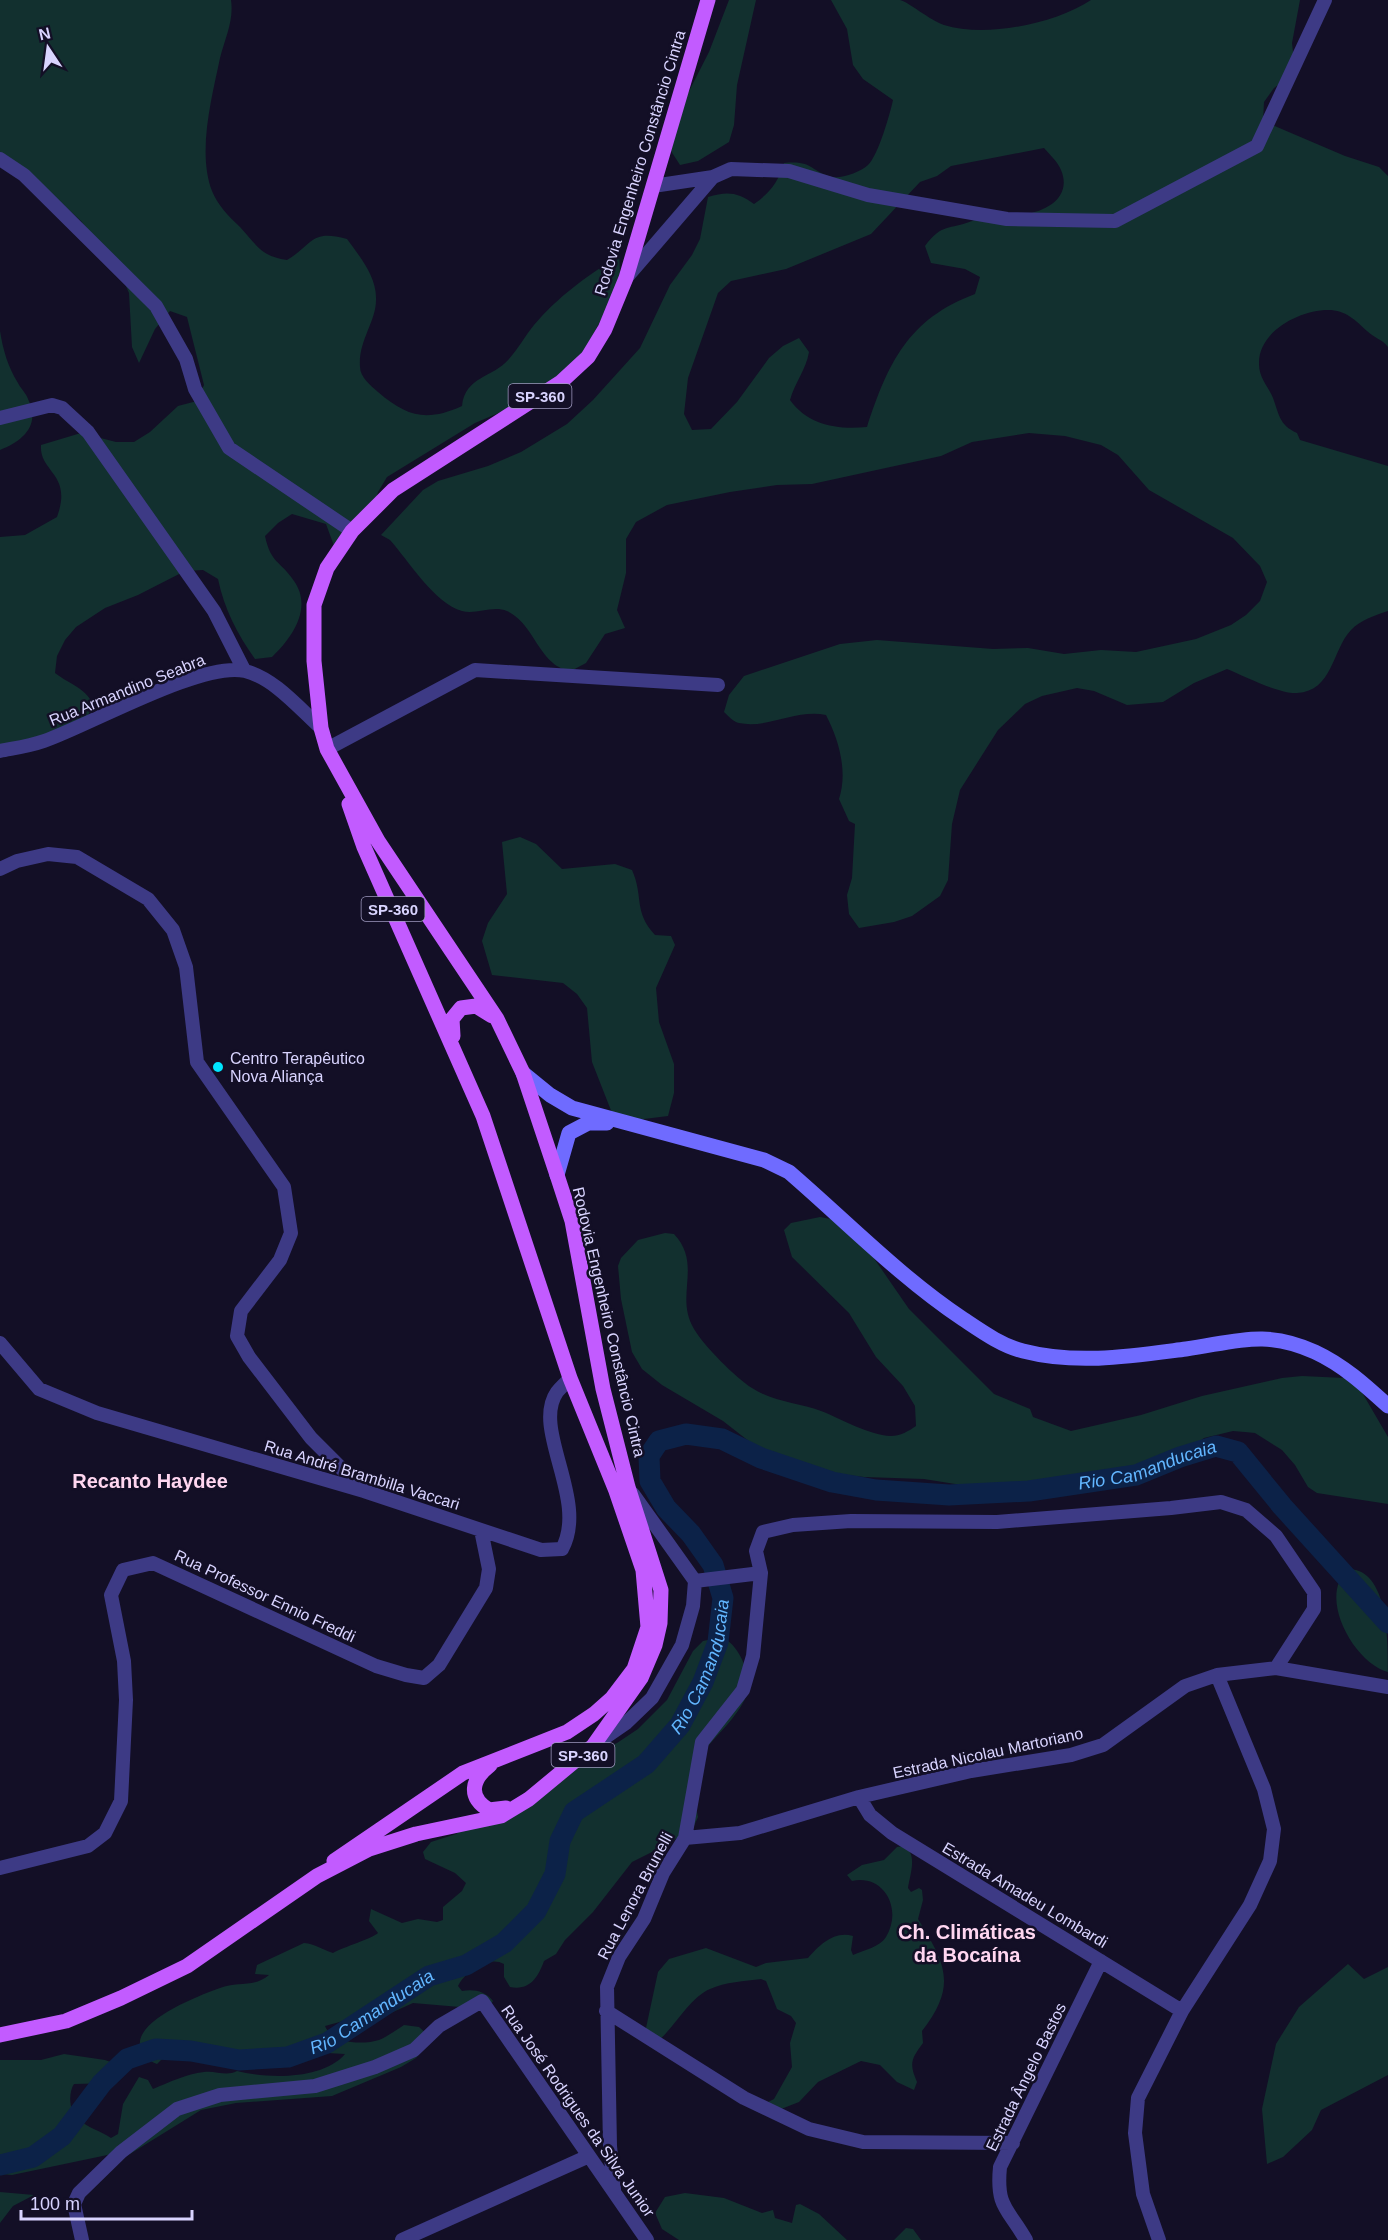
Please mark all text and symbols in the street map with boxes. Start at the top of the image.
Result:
north arrow [18,18,78,78]
text: N [37,24,52,43]
street label: Rodovia Engenheiro Constâncio Cintra [591,28,689,298]
road number: SP-360 [508,384,572,408]
street label: Rua Armandino Seabra [47,651,207,729]
road number: SP-360 [362,897,424,921]
place label: Centro Terapêutico Nova Aliança [230,1050,365,1085]
marker: Centro Terapêutico Nova Aliança [211,1060,225,1074]
street label: Rodovia Engenheiro Constâncio Cintra [570,1185,648,1459]
street label: Rua André Brambilla Vaccari [262,1437,462,1513]
water label: Rio Camanducaia [1077,1437,1219,1494]
district label: Recanto Haydee [72,1470,228,1492]
street label: Rua Professor Ennio Freddi [172,1547,358,1645]
water label: Rio Camanducaia [667,1598,733,1738]
street label: Estrada Nicolau Martoriano [891,1725,1085,1781]
road number: SP-360 [552,1743,614,1767]
street label: Rua Lenora Brunelli [594,1830,676,1962]
street label: Estrada Amadeu Lombardi [939,1839,1111,1951]
district label: Ch. Climáticas da Bocaína [898,1921,1036,1966]
water label: Rio Camanducaia [307,1966,438,2058]
street label: Estrada Ângelo Bastos [982,2000,1069,2154]
street label: Rua José Rodrigues da Silva Junior [498,2002,658,2221]
scale bar [21,2183,192,2221]
text: 100 m [30,2194,80,2214]

